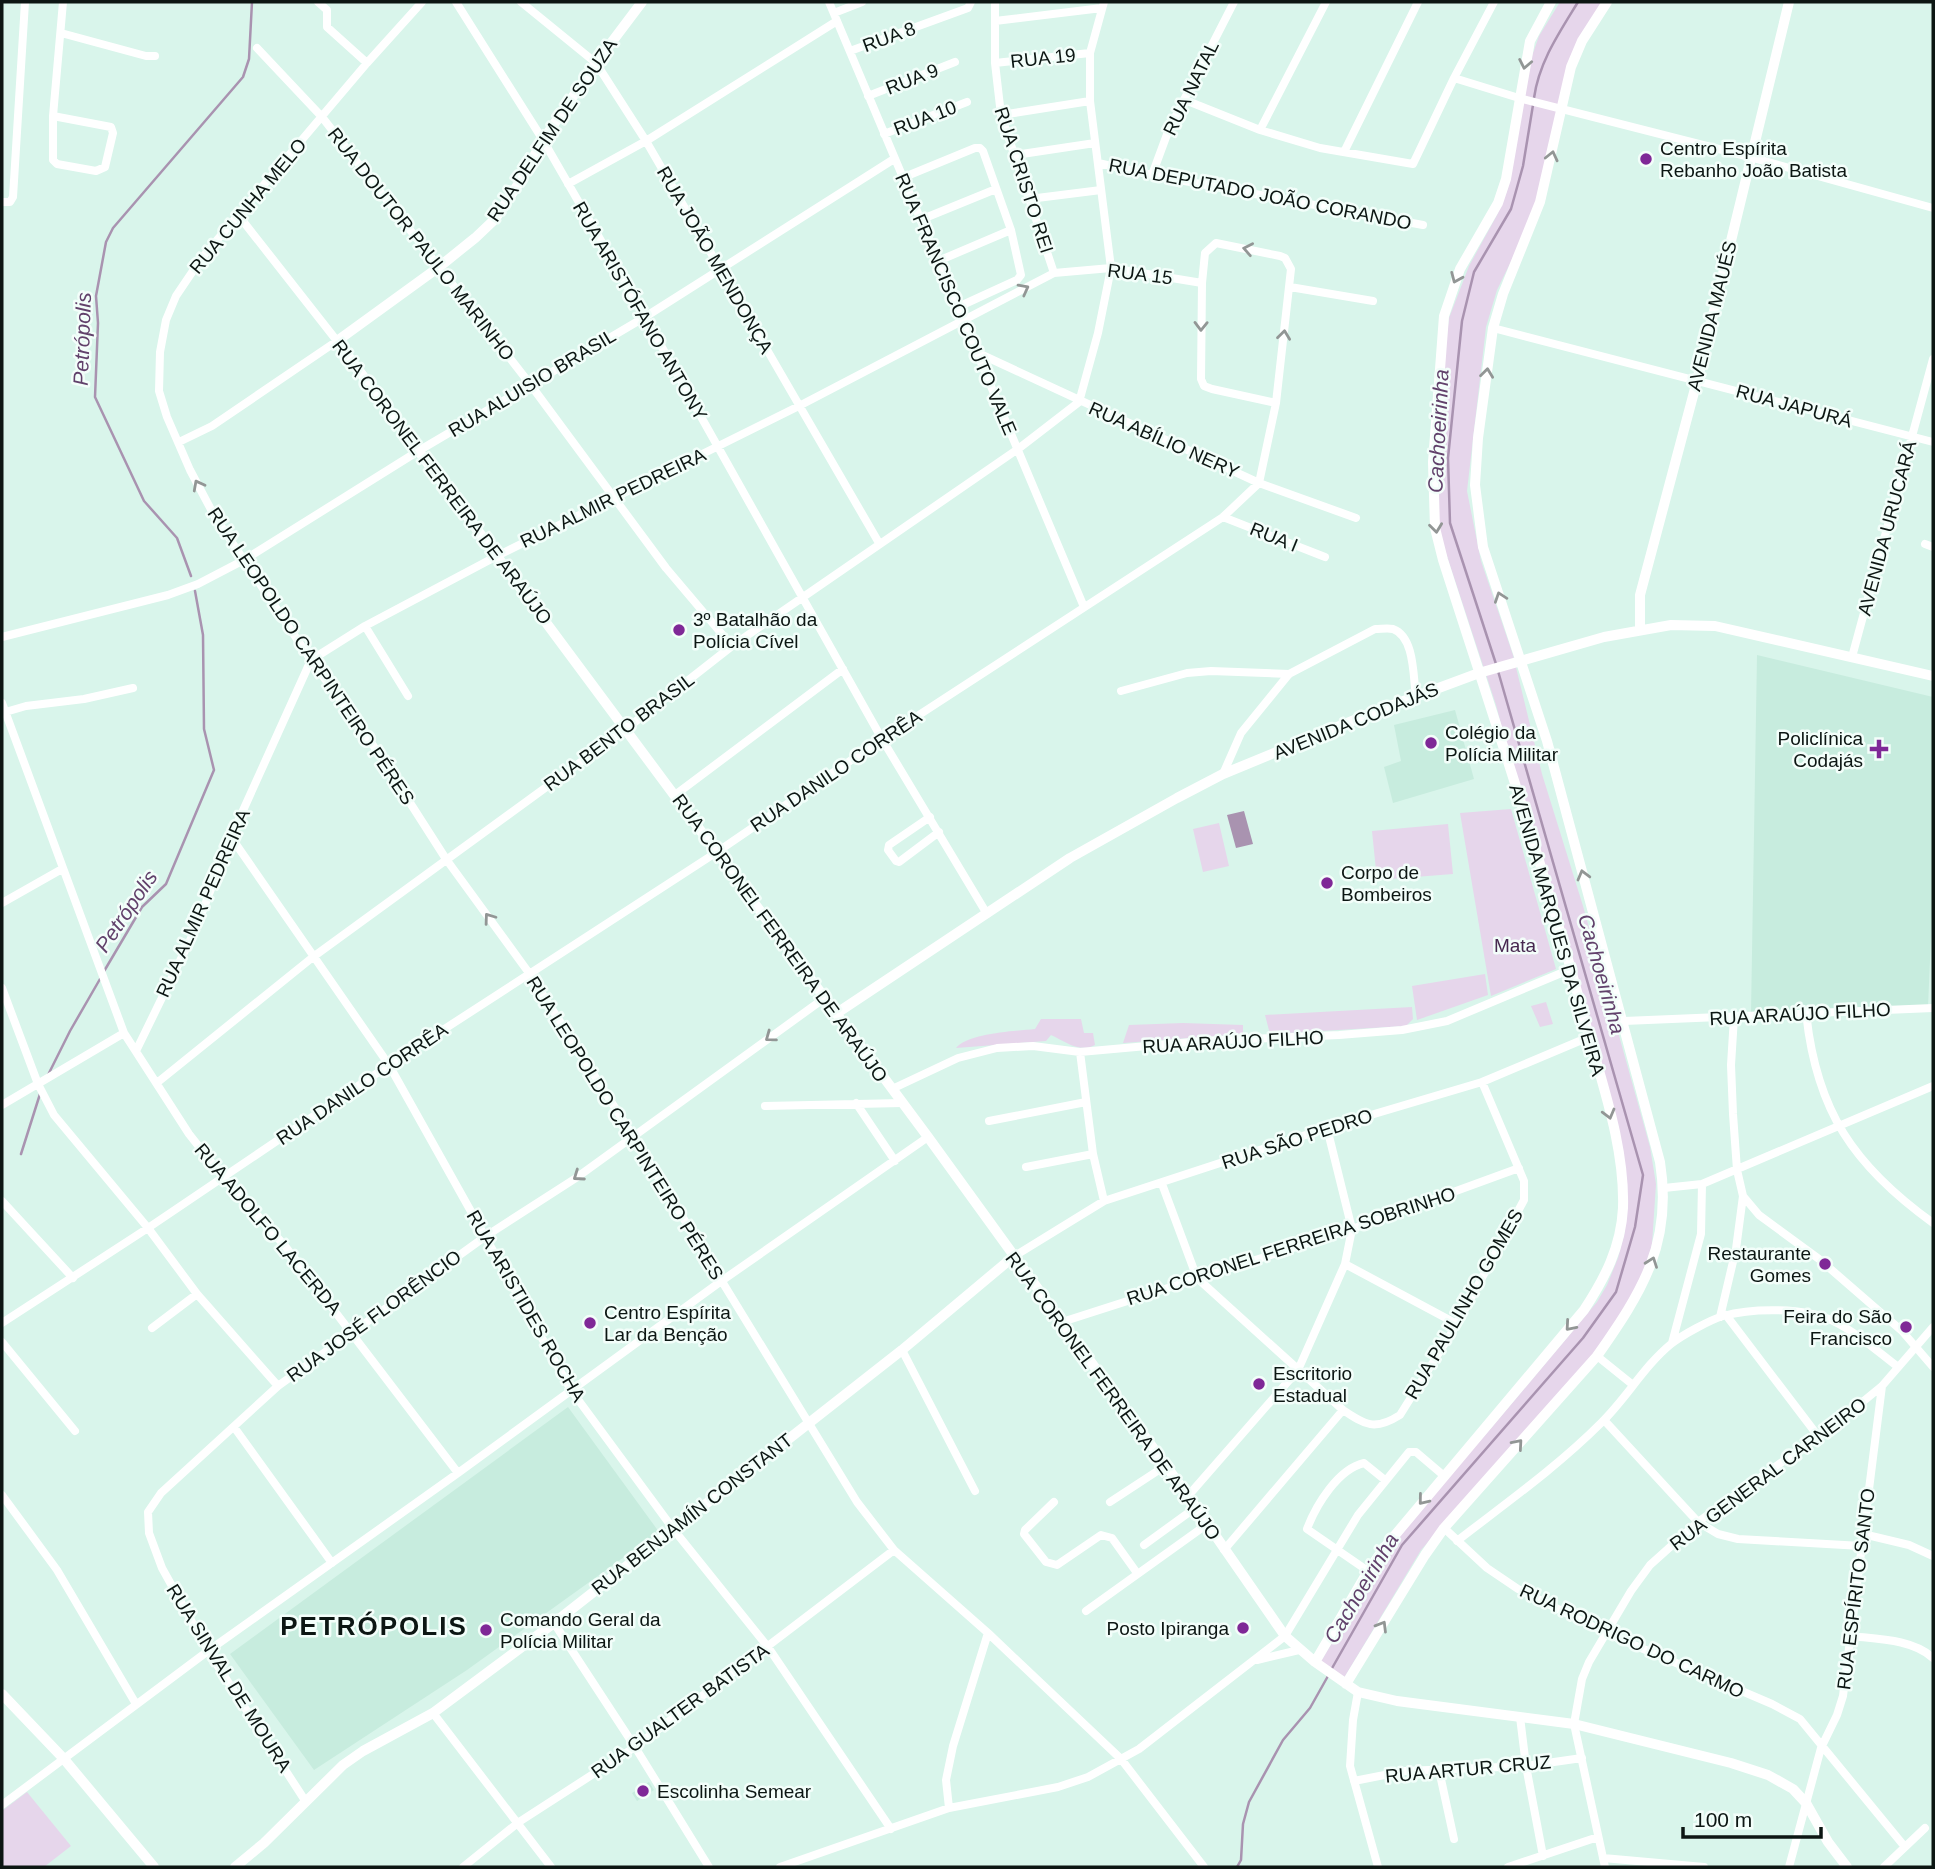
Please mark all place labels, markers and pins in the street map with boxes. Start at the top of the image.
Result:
place label: Centro Espírita Rebanho João Batista [1660,138,1847,181]
marker: Centro Espírita Rebanho João Batista [1638,151,1654,167]
place label: 3º Batalhão da Polícia Cível [693,609,818,652]
marker: 3º Batalhão da Polícia Cível [671,622,687,638]
place label: Colégio da Polícia Militar [1445,722,1559,765]
place label: Policlínica Codajás [1777,728,1863,771]
marker: Colégio da Polícia Militar [1423,735,1439,751]
marker: Policlínica Codajás [1869,739,1889,759]
place label: Corpo de Bombeiros [1341,862,1432,905]
marker: Corpo de Bombeiros [1319,875,1335,891]
place label: Restaurante Gomes [1707,1243,1811,1286]
marker: Restaurante Gomes [1817,1256,1833,1272]
place label: Centro Espírita Lar da Benção [604,1302,731,1345]
place label: Feira do São Francisco [1783,1306,1892,1349]
marker: Centro Espírita Lar da Benção [582,1315,598,1331]
marker: Feira do São Francisco [1898,1319,1914,1335]
place label: Escritorio Estadual [1273,1363,1352,1406]
marker: Escritorio Estadual [1251,1376,1267,1392]
place label: Comando Geral da Polícia Militar [500,1609,661,1652]
place label: Posto Ipiranga [1106,1618,1229,1639]
marker: Posto Ipiranga [1235,1620,1251,1636]
marker: Comando Geral da Polícia Militar [478,1622,494,1638]
place label: Escolinha Semear [657,1781,812,1802]
marker: Escolinha Semear [635,1783,651,1799]

